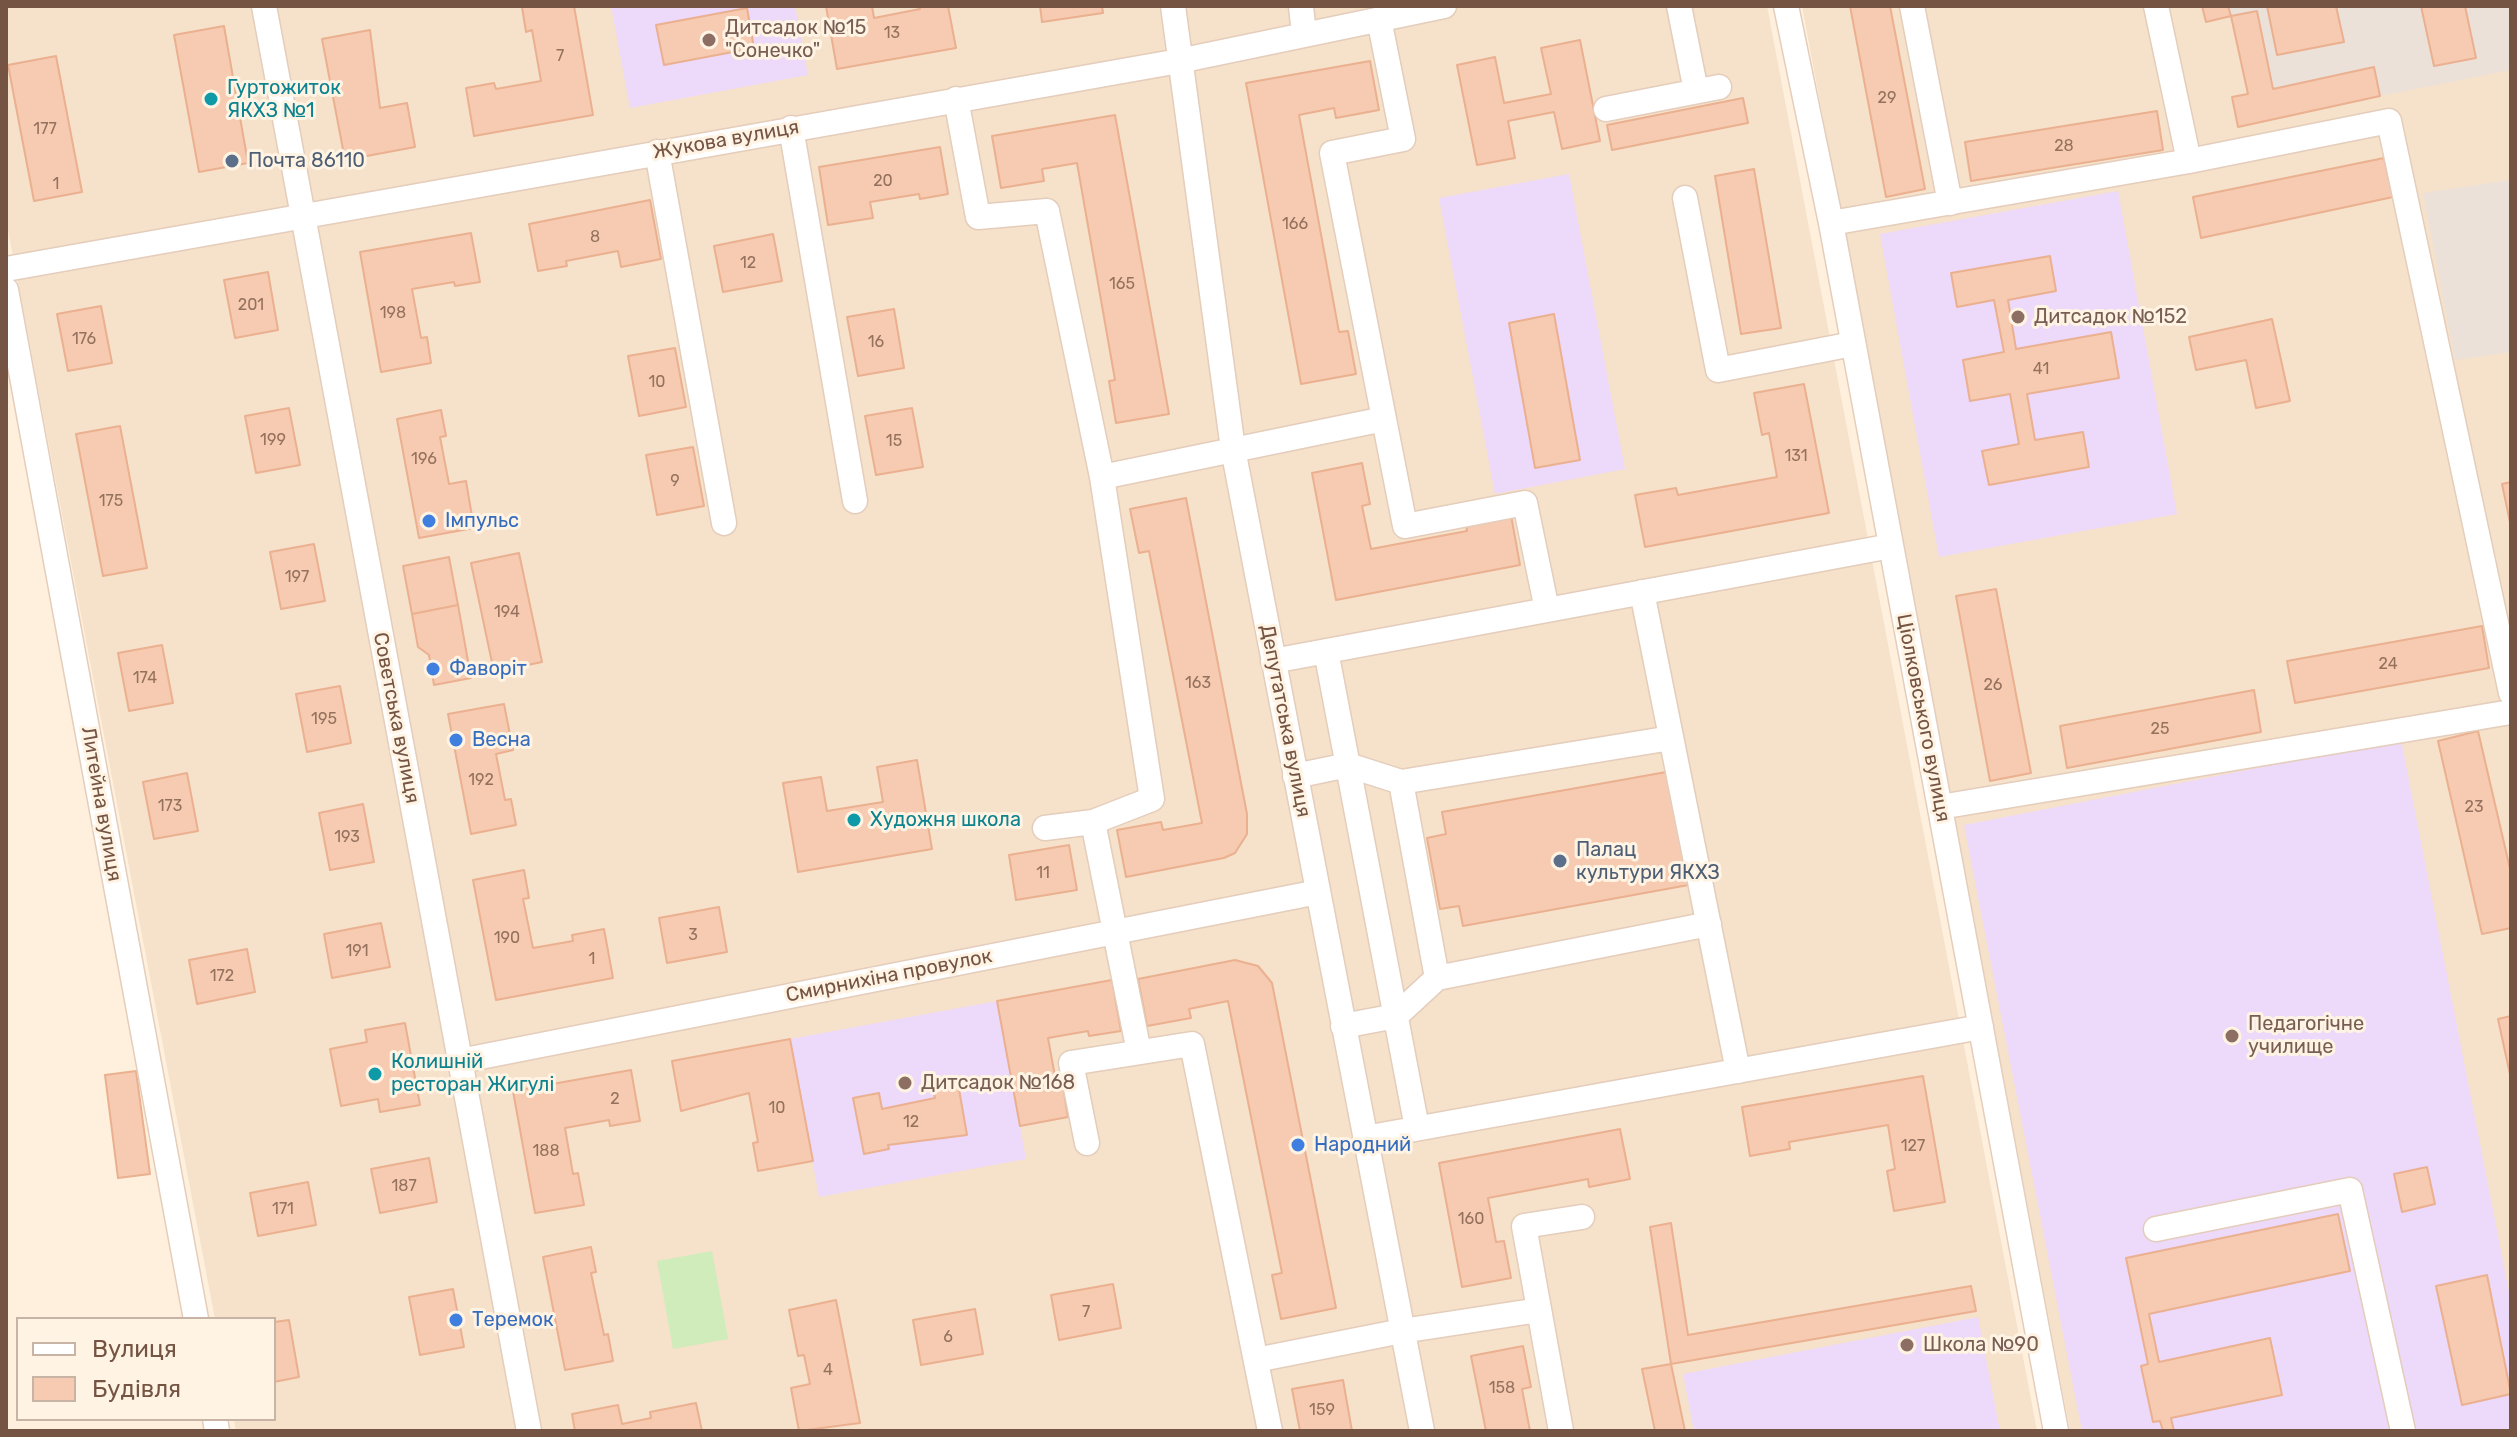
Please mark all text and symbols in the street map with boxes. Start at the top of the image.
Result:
place label: Дитсадок №15 "Сонечко" [725,16,866,63]
house number: 13 [884,23,900,43]
marker: Дитсадок №15 "Сонечко" [700,31,718,49]
house number: 7 [556,46,564,66]
place label: Гуртожиток ЯКХЗ №1 [227,76,341,123]
house number: 29 [1878,88,1896,108]
marker: Гуртожиток ЯКХЗ №1 [202,90,220,108]
street label: Жукова вулиця [651,115,801,165]
house number: 177 [33,119,57,139]
house number: 28 [2054,136,2074,156]
place label: Почта 86110 [248,149,365,173]
marker: Почта 86110 [223,152,241,170]
house number: 20 [873,171,893,191]
house number: 1 [53,174,59,194]
house number: 166 [1282,214,1308,234]
house number: 8 [590,227,600,247]
house number: 12 [740,253,756,273]
house number: 165 [1109,274,1135,294]
house number: 201 [238,295,264,315]
house number: 198 [380,303,406,323]
place label: Дитсадок №152 [2034,305,2187,329]
marker: Дитсадок №152 [2009,308,2027,326]
house number: 176 [72,329,96,349]
house number: 16 [868,332,884,352]
house number: 41 [2033,359,2049,379]
house number: 10 [648,372,666,392]
house number: 199 [260,430,286,450]
house number: 15 [886,431,902,451]
house number: 131 [1784,446,1808,466]
house number: 196 [411,449,437,469]
house number: 9 [670,471,680,491]
house number: 175 [99,491,123,511]
place label: Імпульс [445,509,519,533]
marker: Імпульс [420,512,438,530]
house number: 197 [285,567,309,587]
house number: 194 [494,602,520,622]
street label: Ціолковського вулиця [1891,612,1955,824]
street label: Депутатська вулиця [1255,623,1315,819]
street label: Советська вулиця [368,630,424,806]
house number: 24 [2378,654,2398,674]
place label: Фаворіт [449,657,527,681]
marker: Фаворіт [424,660,442,678]
house number: 174 [133,668,157,688]
house number: 163 [1185,673,1211,693]
house number: 26 [1983,675,2003,695]
house number: 195 [311,709,337,729]
house number: 25 [2151,719,2169,739]
street label: Литейна вулиця [76,725,126,883]
place label: Весна [472,728,531,752]
marker: Весна [447,731,465,749]
house number: 192 [468,770,494,790]
house number: 173 [158,796,182,816]
house number: 23 [2464,797,2484,817]
place label: Художня школа [870,808,1021,832]
marker: Художня школа [845,811,863,829]
house number: 193 [334,827,360,847]
place label: Палац культури ЯКХЗ [1576,838,1720,885]
marker: Палац культури ЯКХЗ [1551,852,1569,870]
house number: 11 [1036,863,1050,883]
house number: 3 [688,925,698,945]
house number: 190 [494,928,520,948]
house number: 191 [345,941,369,961]
street label: Смирнихіна провулок [784,944,994,1008]
house number: 1 [589,949,595,969]
house number: 172 [210,966,234,986]
place label: Педагогічне училище [2248,1012,2364,1059]
marker: Педагогічне училище [2223,1027,2241,1045]
place label: Колишній ресторан Жигулі [391,1050,554,1097]
marker: Колишній ресторан Жигулі [366,1065,384,1083]
place label: Дитсадок №168 [921,1071,1075,1095]
marker: Дитсадок №168 [896,1074,914,1092]
house number: 2 [610,1089,620,1109]
house number: 10 [768,1098,786,1118]
house number: 12 [903,1112,919,1132]
place label: Народний [1314,1133,1411,1157]
marker: Народний [1289,1136,1307,1154]
house number: 127 [1901,1136,1925,1156]
house number: 188 [532,1141,560,1161]
house number: 187 [391,1176,417,1196]
house number: 171 [272,1199,294,1219]
house number: 160 [1458,1209,1484,1229]
house number: 7 [1082,1302,1090,1322]
place label: Теремок [472,1308,554,1332]
marker: Теремок [447,1311,465,1329]
legend [16,1317,276,1421]
house number: 6 [943,1327,953,1347]
place label: Школа №90 [1923,1333,2039,1357]
text: Вулиця [92,1335,177,1363]
marker: Школа №90 [1898,1336,1916,1354]
house number: 4 [823,1360,833,1380]
text: Будівля [92,1375,181,1403]
house number: 158 [1489,1378,1515,1398]
house number: 159 [1309,1400,1335,1420]

